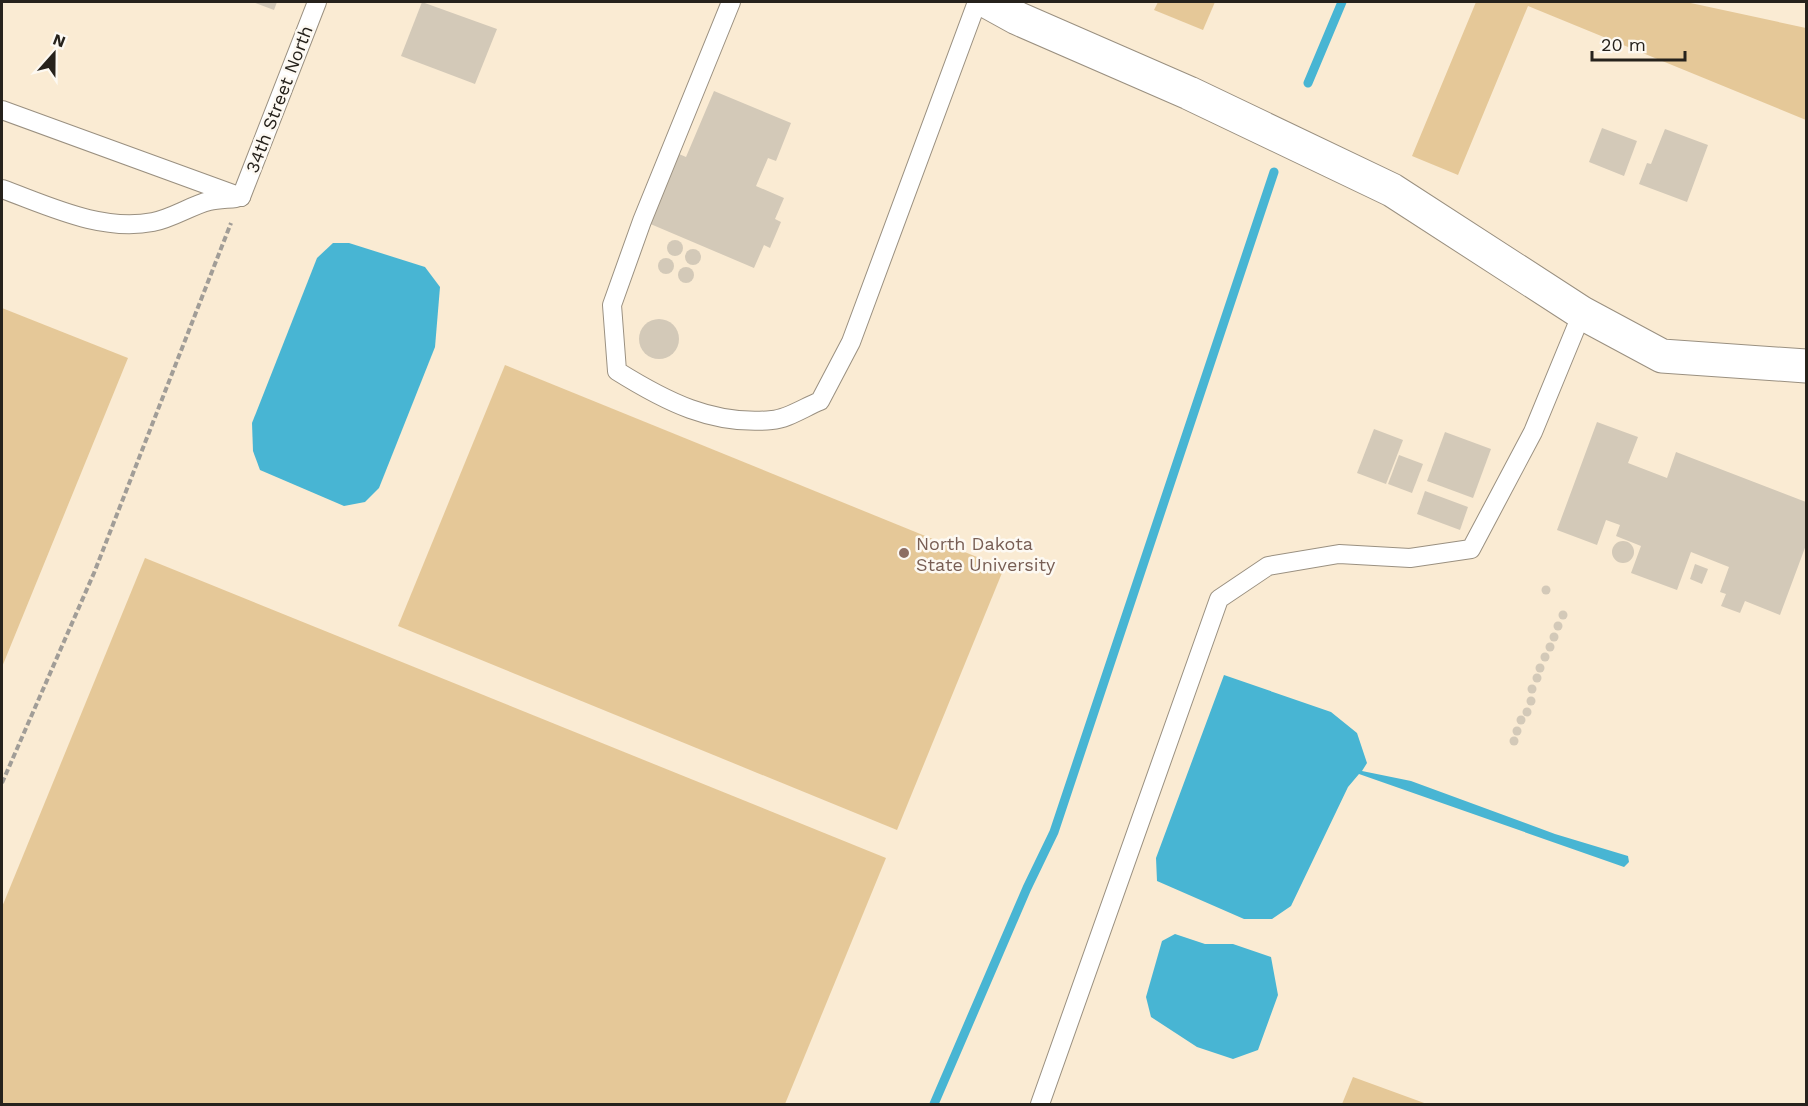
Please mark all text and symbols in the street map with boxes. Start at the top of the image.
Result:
street label: 34th Street North [241,22,317,176]
north arrow [24,24,84,84]
scale bar [1592,24,1685,62]
text: N [50,29,68,51]
text: 20 m [1601,34,1646,55]
place label: North Dakota State University [916,533,1056,575]
marker: North Dakota State University [897,546,911,560]

